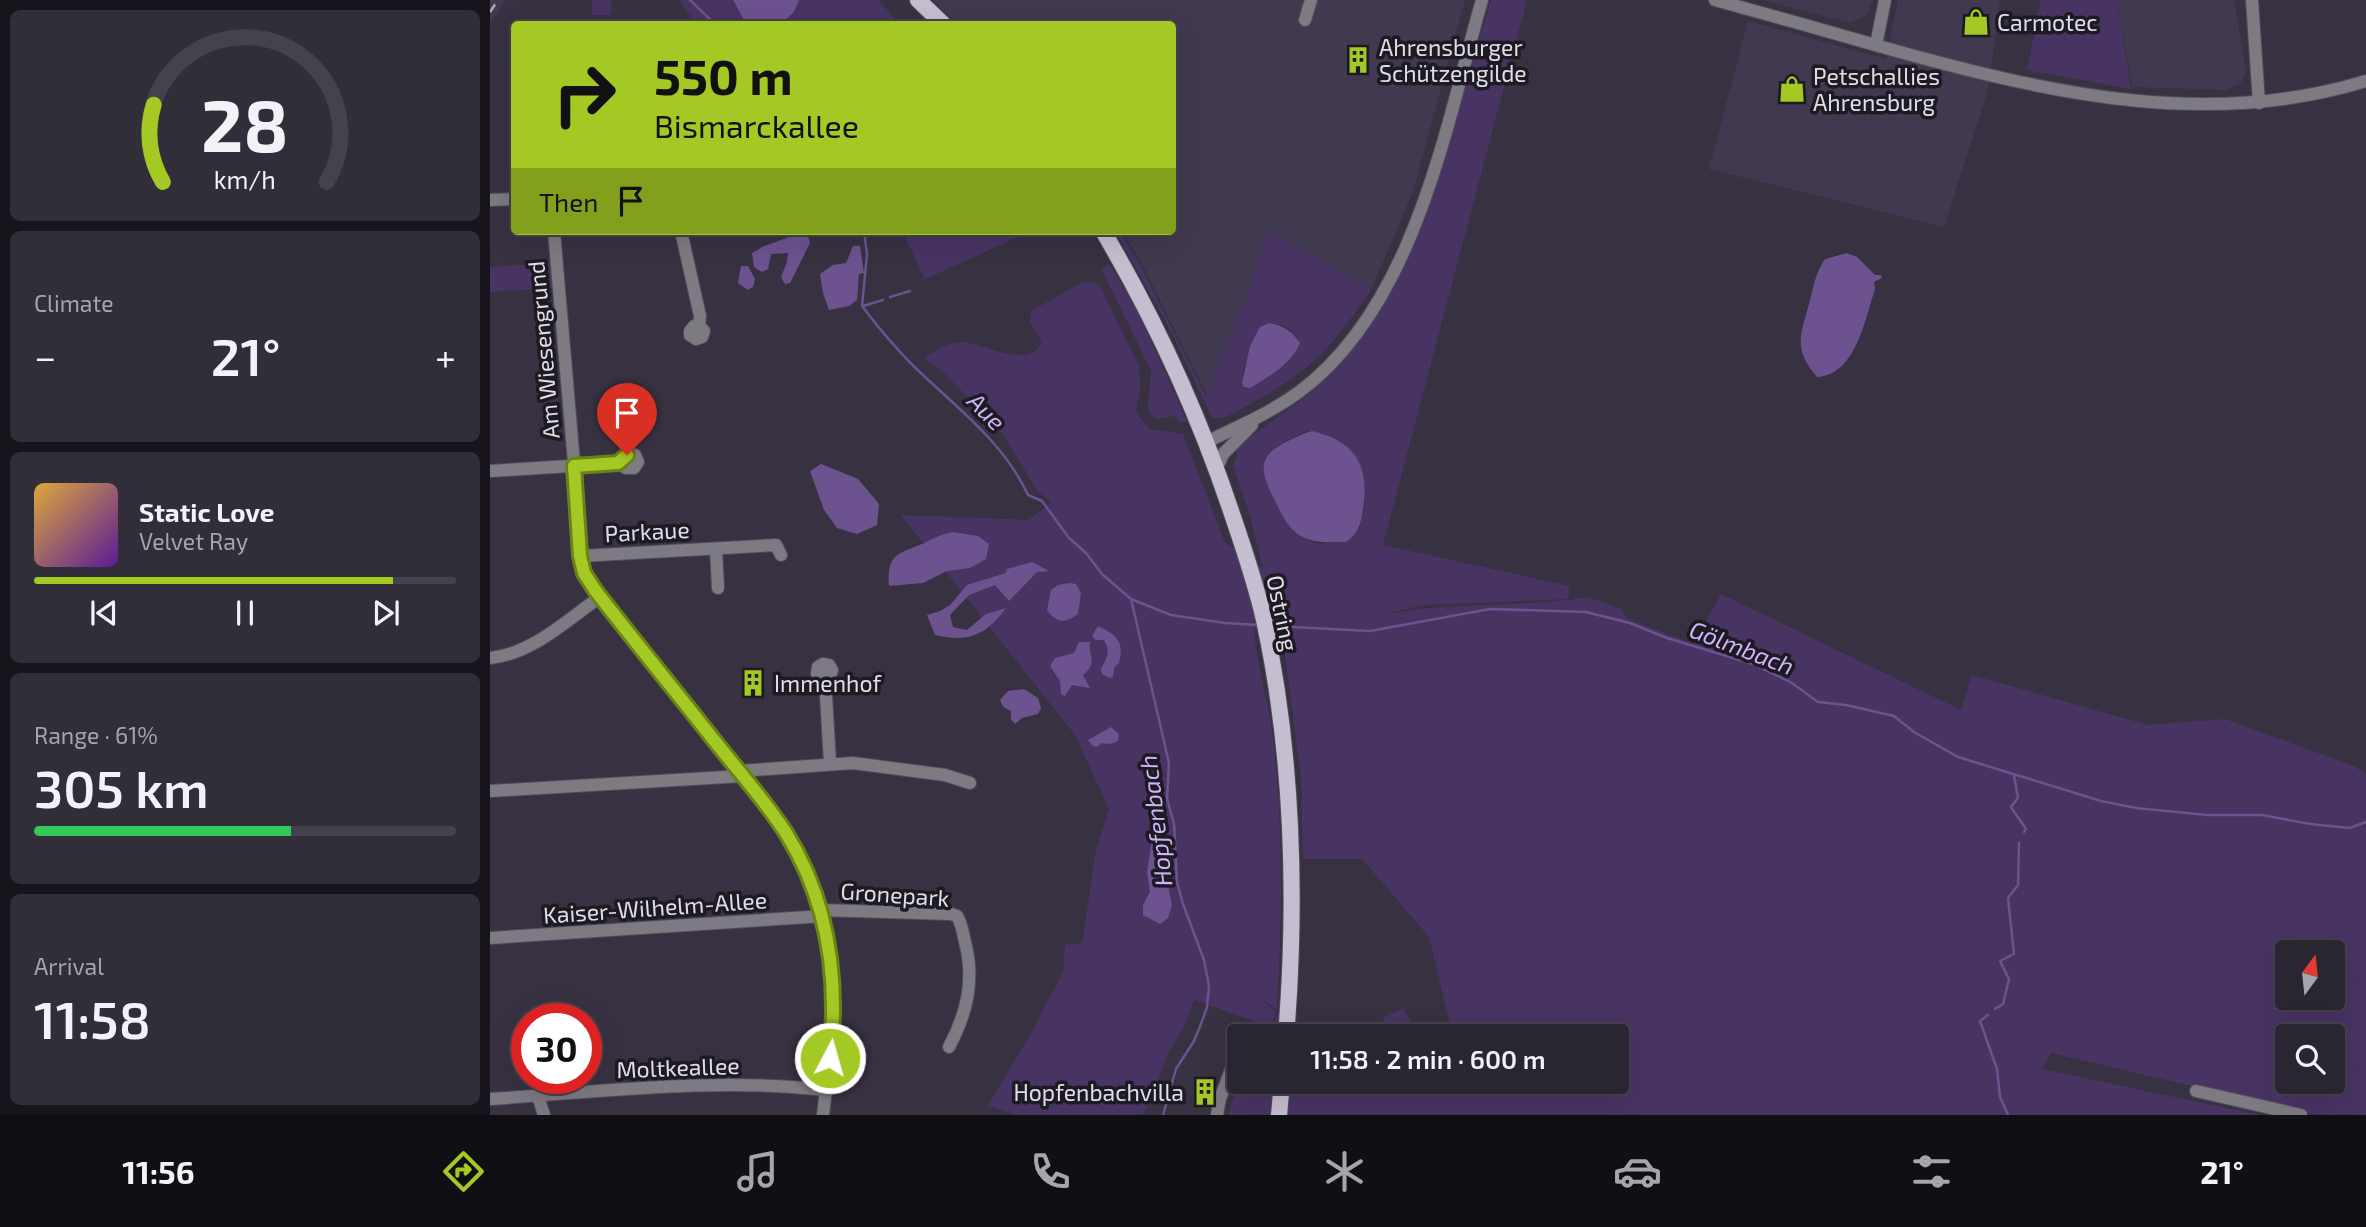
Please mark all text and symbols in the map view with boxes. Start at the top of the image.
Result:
shop icon: Carmotec [1961,7,1991,37]
place label: Carmotec [1997,8,2098,36]
place label: Ahrensburger Schützengilde [1379,33,1527,87]
building icon: Ahrensburger Schützengilde [1343,45,1373,75]
text: 550 m [654,46,793,105]
icon: right [539,49,630,140]
place label: Petschallies Ahrensburg [1813,62,1940,116]
shop icon: Petschallies Ahrensburg [1777,74,1807,104]
text: 28 [201,79,289,167]
text: Bismarckallee [654,106,859,144]
text: km/h [214,163,276,193]
icon: arrive [612,182,650,220]
text: Then [539,186,598,217]
street label: Am Wiesengrund [521,260,565,440]
text: Climate [34,289,114,317]
text: 21° [211,324,281,386]
text: − [34,333,56,379]
text: + [435,333,456,379]
pin [597,383,657,455]
water label: Aue [961,385,1012,436]
icon: arrive [608,394,646,432]
text: Static Love [139,496,275,527]
street label: Parkaue [604,515,690,547]
text: Velvet Ray [139,527,248,555]
street label: Ostring [1261,572,1305,654]
icon: previous [85,594,123,632]
icon: pause [226,594,264,632]
icon: next [367,594,405,632]
water label: Gölmbach [1686,614,1798,680]
building icon: Immenhof [738,668,768,698]
place label: Immenhof [774,669,882,697]
text: Range · 61% [34,721,158,749]
water label: Hopfenbach [1133,754,1177,888]
text: 305 km [34,756,209,818]
street label: Gronepark [840,876,951,912]
street label: Kaiser-Wilhelm-Allee [542,885,768,929]
north arrow [2275,940,2345,1010]
map controls [2275,940,2345,1094]
text: Arrival [34,952,104,980]
text: 11:58 [34,987,151,1049]
speed limit sign: 30 [511,1003,602,1094]
position arrow [793,1021,867,1095]
button: search [2275,1024,2345,1094]
text: 11:58 · 2 min · 600 m [1310,1043,1546,1074]
street label: Moltkeallee [616,1051,740,1083]
building icon: Hopfenbachvilla [1190,1077,1220,1107]
place label: Hopfenbachvilla [1013,1078,1184,1106]
icon: directions [439,1147,488,1196]
icon: music [733,1147,782,1196]
icon: phone [1026,1147,1075,1196]
icon: climate [1320,1147,1369,1196]
icon: car [1613,1147,1662,1196]
icon: filters [1907,1147,1956,1196]
text: 11:56 [122,1152,195,1190]
text: 21° [2200,1152,2244,1190]

